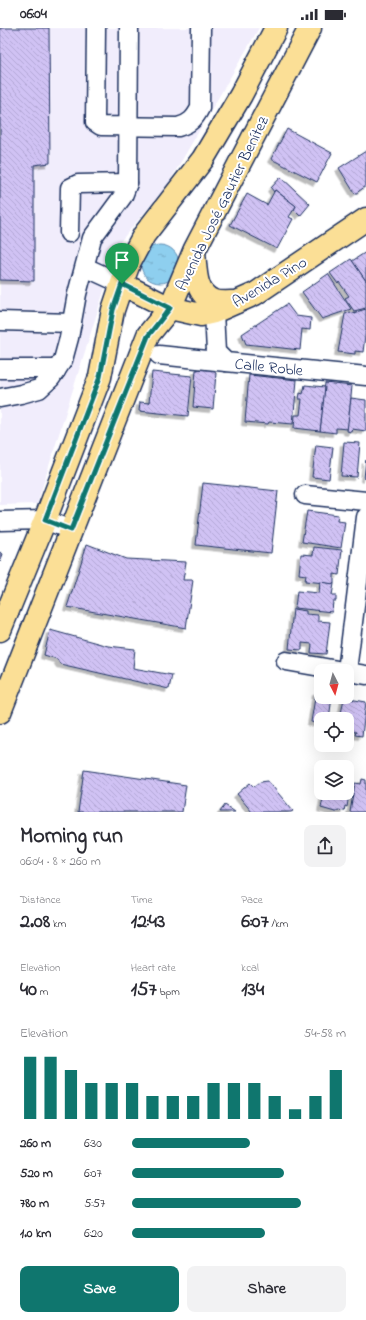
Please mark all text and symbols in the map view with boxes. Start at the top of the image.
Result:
text: 06:04 [20,3,47,25]
street label: Avenida José Gautier Benítez [170,112,276,295]
pin [105,243,139,284]
icon: arrive [111,249,133,271]
street label: Avenida Pino [228,251,312,314]
street label: Calle Roble [233,352,305,384]
north arrow [314,664,354,704]
map controls [314,664,354,800]
button: locate [314,712,354,752]
button: layers [314,760,354,800]
text: Morning run [20,821,123,853]
button: share [304,825,346,867]
text: 06:04 · 8 × 260 m [20,852,101,871]
text: Distance [20,892,61,908]
text: Time [131,892,152,908]
text: Pace [241,892,263,908]
text: 2.08 [20,908,50,937]
text: 12:43 [131,908,165,937]
text: 6:07 [241,908,269,937]
text: km [50,916,66,932]
text: /km [269,916,288,932]
text: Elevation [20,960,60,976]
text: Heart rate [131,960,176,976]
text: kcal [241,960,259,976]
text: 40 [20,976,37,1005]
text: 157 [131,976,157,1005]
text: 134 [241,976,264,1005]
text: m [37,984,48,1000]
text: bpm [157,984,180,1000]
text: Elevation [20,1024,68,1043]
text: 54–58 m [304,1024,346,1043]
text: 260 m [20,1134,51,1153]
text: 6:30 [84,1134,102,1153]
text: 520 m [20,1164,53,1183]
text: 6:07 [84,1164,102,1183]
text: 780 m [20,1194,49,1213]
text: 5:57 [84,1194,105,1213]
text: 1.0 km [20,1224,51,1243]
text: 6:20 [84,1224,103,1243]
button: Save [20,1266,179,1312]
button: Share [187,1266,346,1312]

